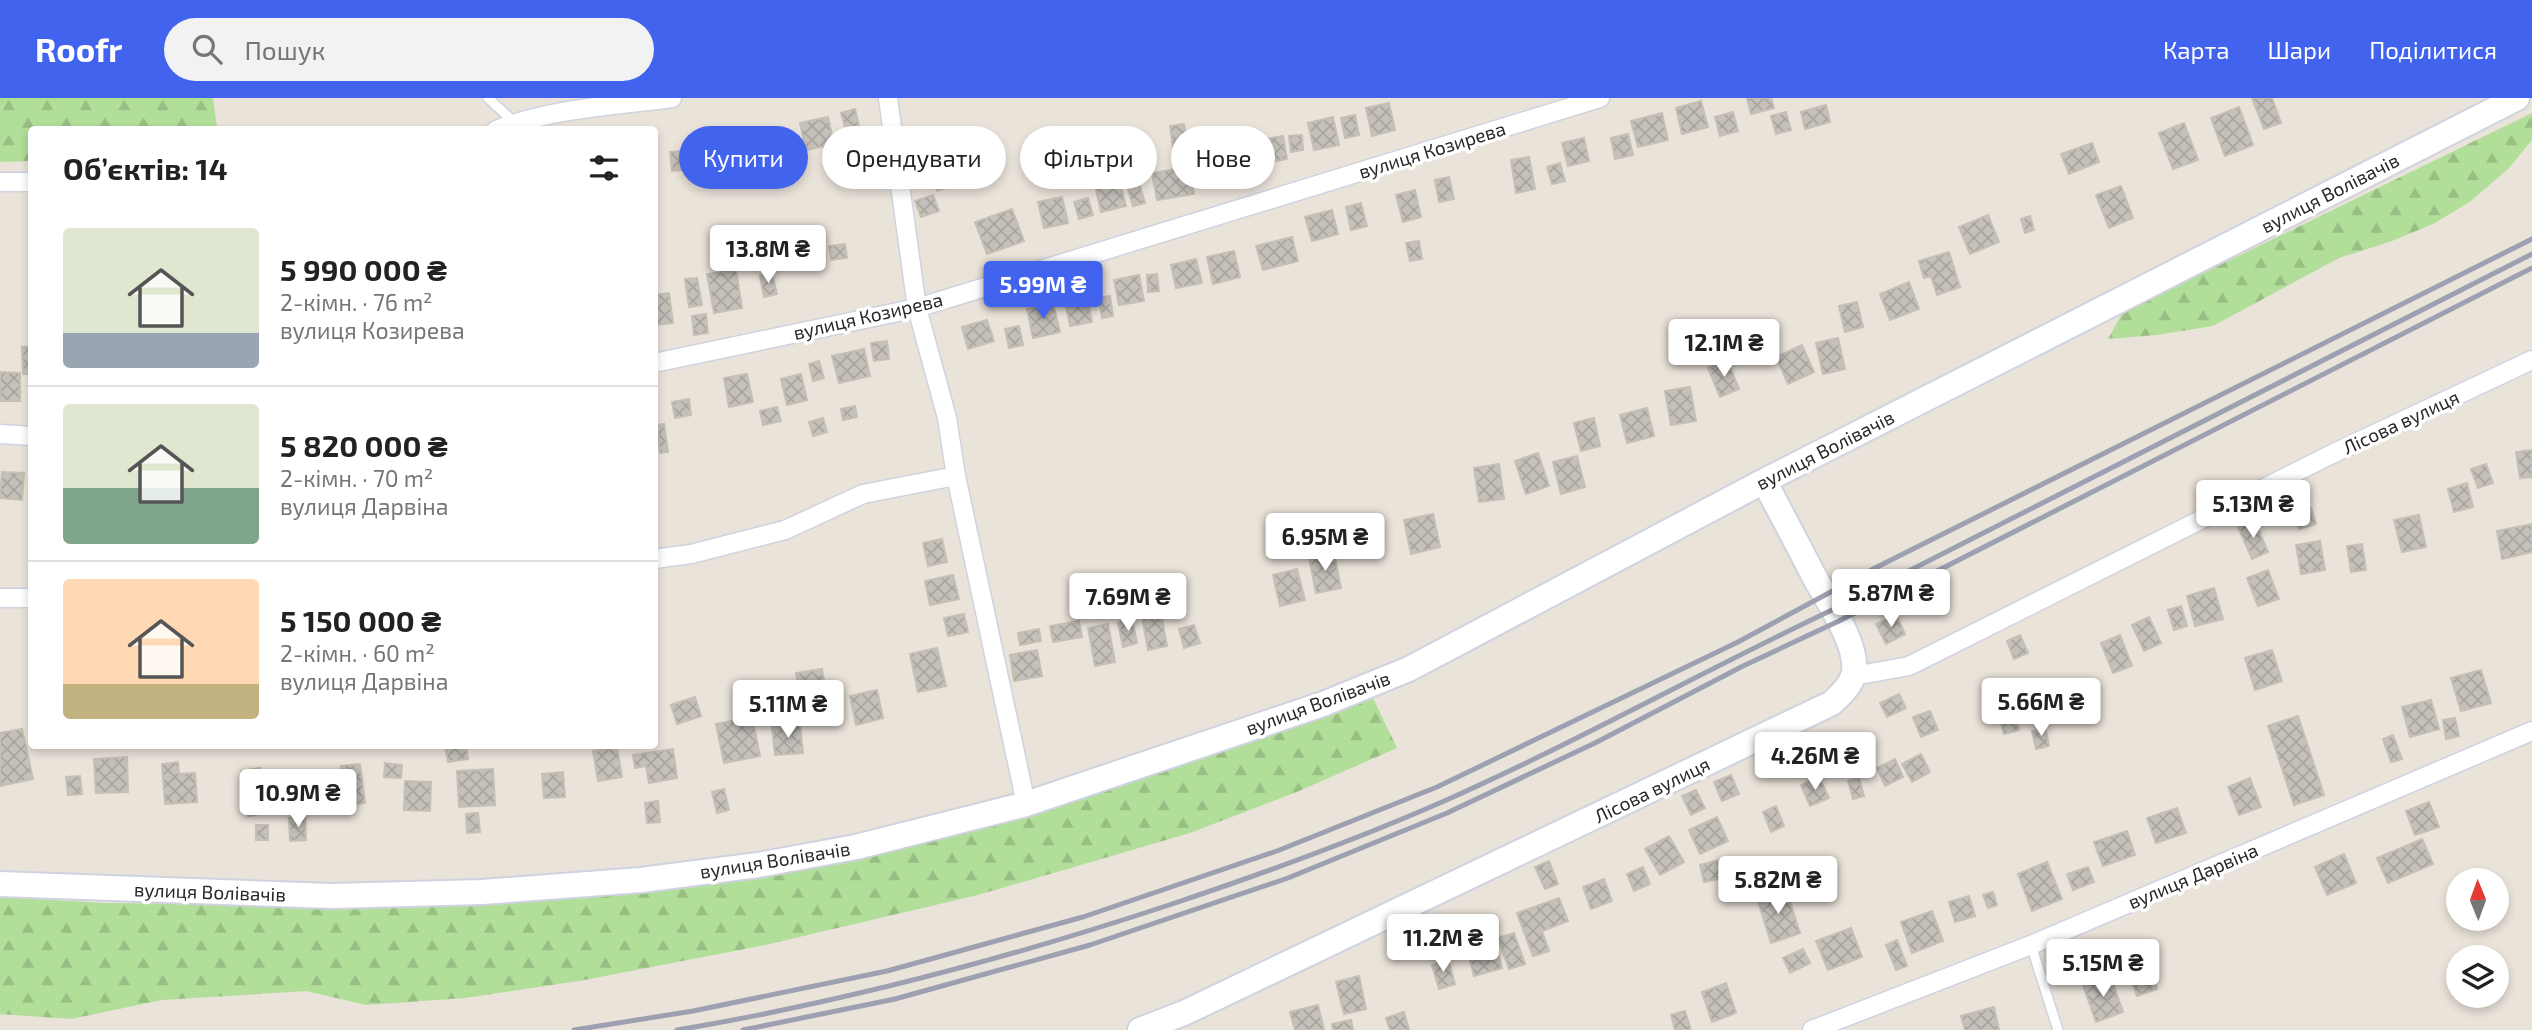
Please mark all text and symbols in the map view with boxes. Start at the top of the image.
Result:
search box [164,18,654,81]
text: Roofr [35,29,122,69]
icon: search [188,30,226,68]
text: Пошук [244,34,325,65]
text: Карта [2163,35,2230,64]
text: Шари [2268,35,2331,64]
text: Поділитися [2369,35,2497,64]
street label: вулиця Козирева [1356,116,1508,184]
chip: Купити [679,126,808,189]
chip: Орендувати [822,126,1006,189]
chip: Фільтри [1020,126,1157,189]
chip: Нове [1171,126,1275,189]
street label: вулиця Волівачів [2257,148,2403,238]
icon: filters [585,149,623,187]
text: Об’єктів: 14 [63,150,228,186]
pin: 13.8M ₴ [703,226,833,285]
text: 13.8M ₴ [726,234,810,262]
text: 5 990 000 ₴ [280,251,447,287]
icon: home [119,256,203,340]
pin: 5.99M ₴ [978,262,1108,321]
text: 5.99M ₴ [1000,270,1086,298]
street label: вулиця Козирева [791,287,945,345]
text: 2-кімн. · 76 m² [280,288,433,316]
text: вулиця Козирева [280,316,465,344]
pin: 12.1M ₴ [1659,320,1789,379]
text: 12.1M ₴ [1684,328,1764,356]
street label: Лісова вулиця [2339,385,2463,459]
street label: вулиця Волівачів [1752,405,1898,495]
text: 5 820 000 ₴ [280,427,448,463]
icon: home [119,432,203,516]
text: 2-кімн. · 70 m² [280,464,433,492]
pin: 5.13M ₴ [2188,480,2318,540]
text: 5.13M ₴ [2212,489,2294,517]
text: вулиця Дарвіна [280,492,448,520]
pin: 6.95M ₴ [1260,514,1390,573]
text: 6.95M ₴ [1282,522,1368,550]
pin: 5.87M ₴ [1826,570,1956,629]
pin: 7.69M ₴ [1063,574,1193,633]
text: 5.87M ₴ [1848,578,1934,606]
text: 7.69M ₴ [1085,582,1171,610]
text: 5 150 000 ₴ [280,602,441,638]
icon: home [119,607,203,691]
text: 2-кімн. · 60 m² [280,639,435,667]
street label: вулиця Волівачів [1243,666,1393,740]
text: вулиця Дарвіна [280,667,448,695]
pin: 5.66M ₴ [1976,678,2106,738]
pin: 5.11M ₴ [723,680,853,740]
text: 5.66M ₴ [1998,687,2084,715]
text: 5.11M ₴ [749,689,827,717]
pin: 4.26M ₴ [1750,732,1880,792]
text: 4.26M ₴ [1771,741,1859,769]
street label: Лісова вулиця [1590,752,1714,828]
pin: 10.9M ₴ [233,770,363,829]
text: 10.9M ₴ [256,778,341,806]
street label: вулиця Волівачів [698,836,852,884]
street label: вулиця Дарвіна [2124,838,2262,914]
pin: 5.82M ₴ [1713,856,1843,916]
text: 5.82M ₴ [1734,865,1822,893]
north arrow [2446,868,2510,931]
map controls [2446,868,2509,1008]
street label: вулиця Волівачів [134,877,286,907]
pin: 11.2M ₴ [1378,914,1508,974]
text: 11.2M ₴ [1403,923,1483,951]
pin: 5.15M ₴ [2038,940,2168,999]
button: layers [2446,945,2509,1008]
text: 5.15M ₴ [2062,948,2144,976]

